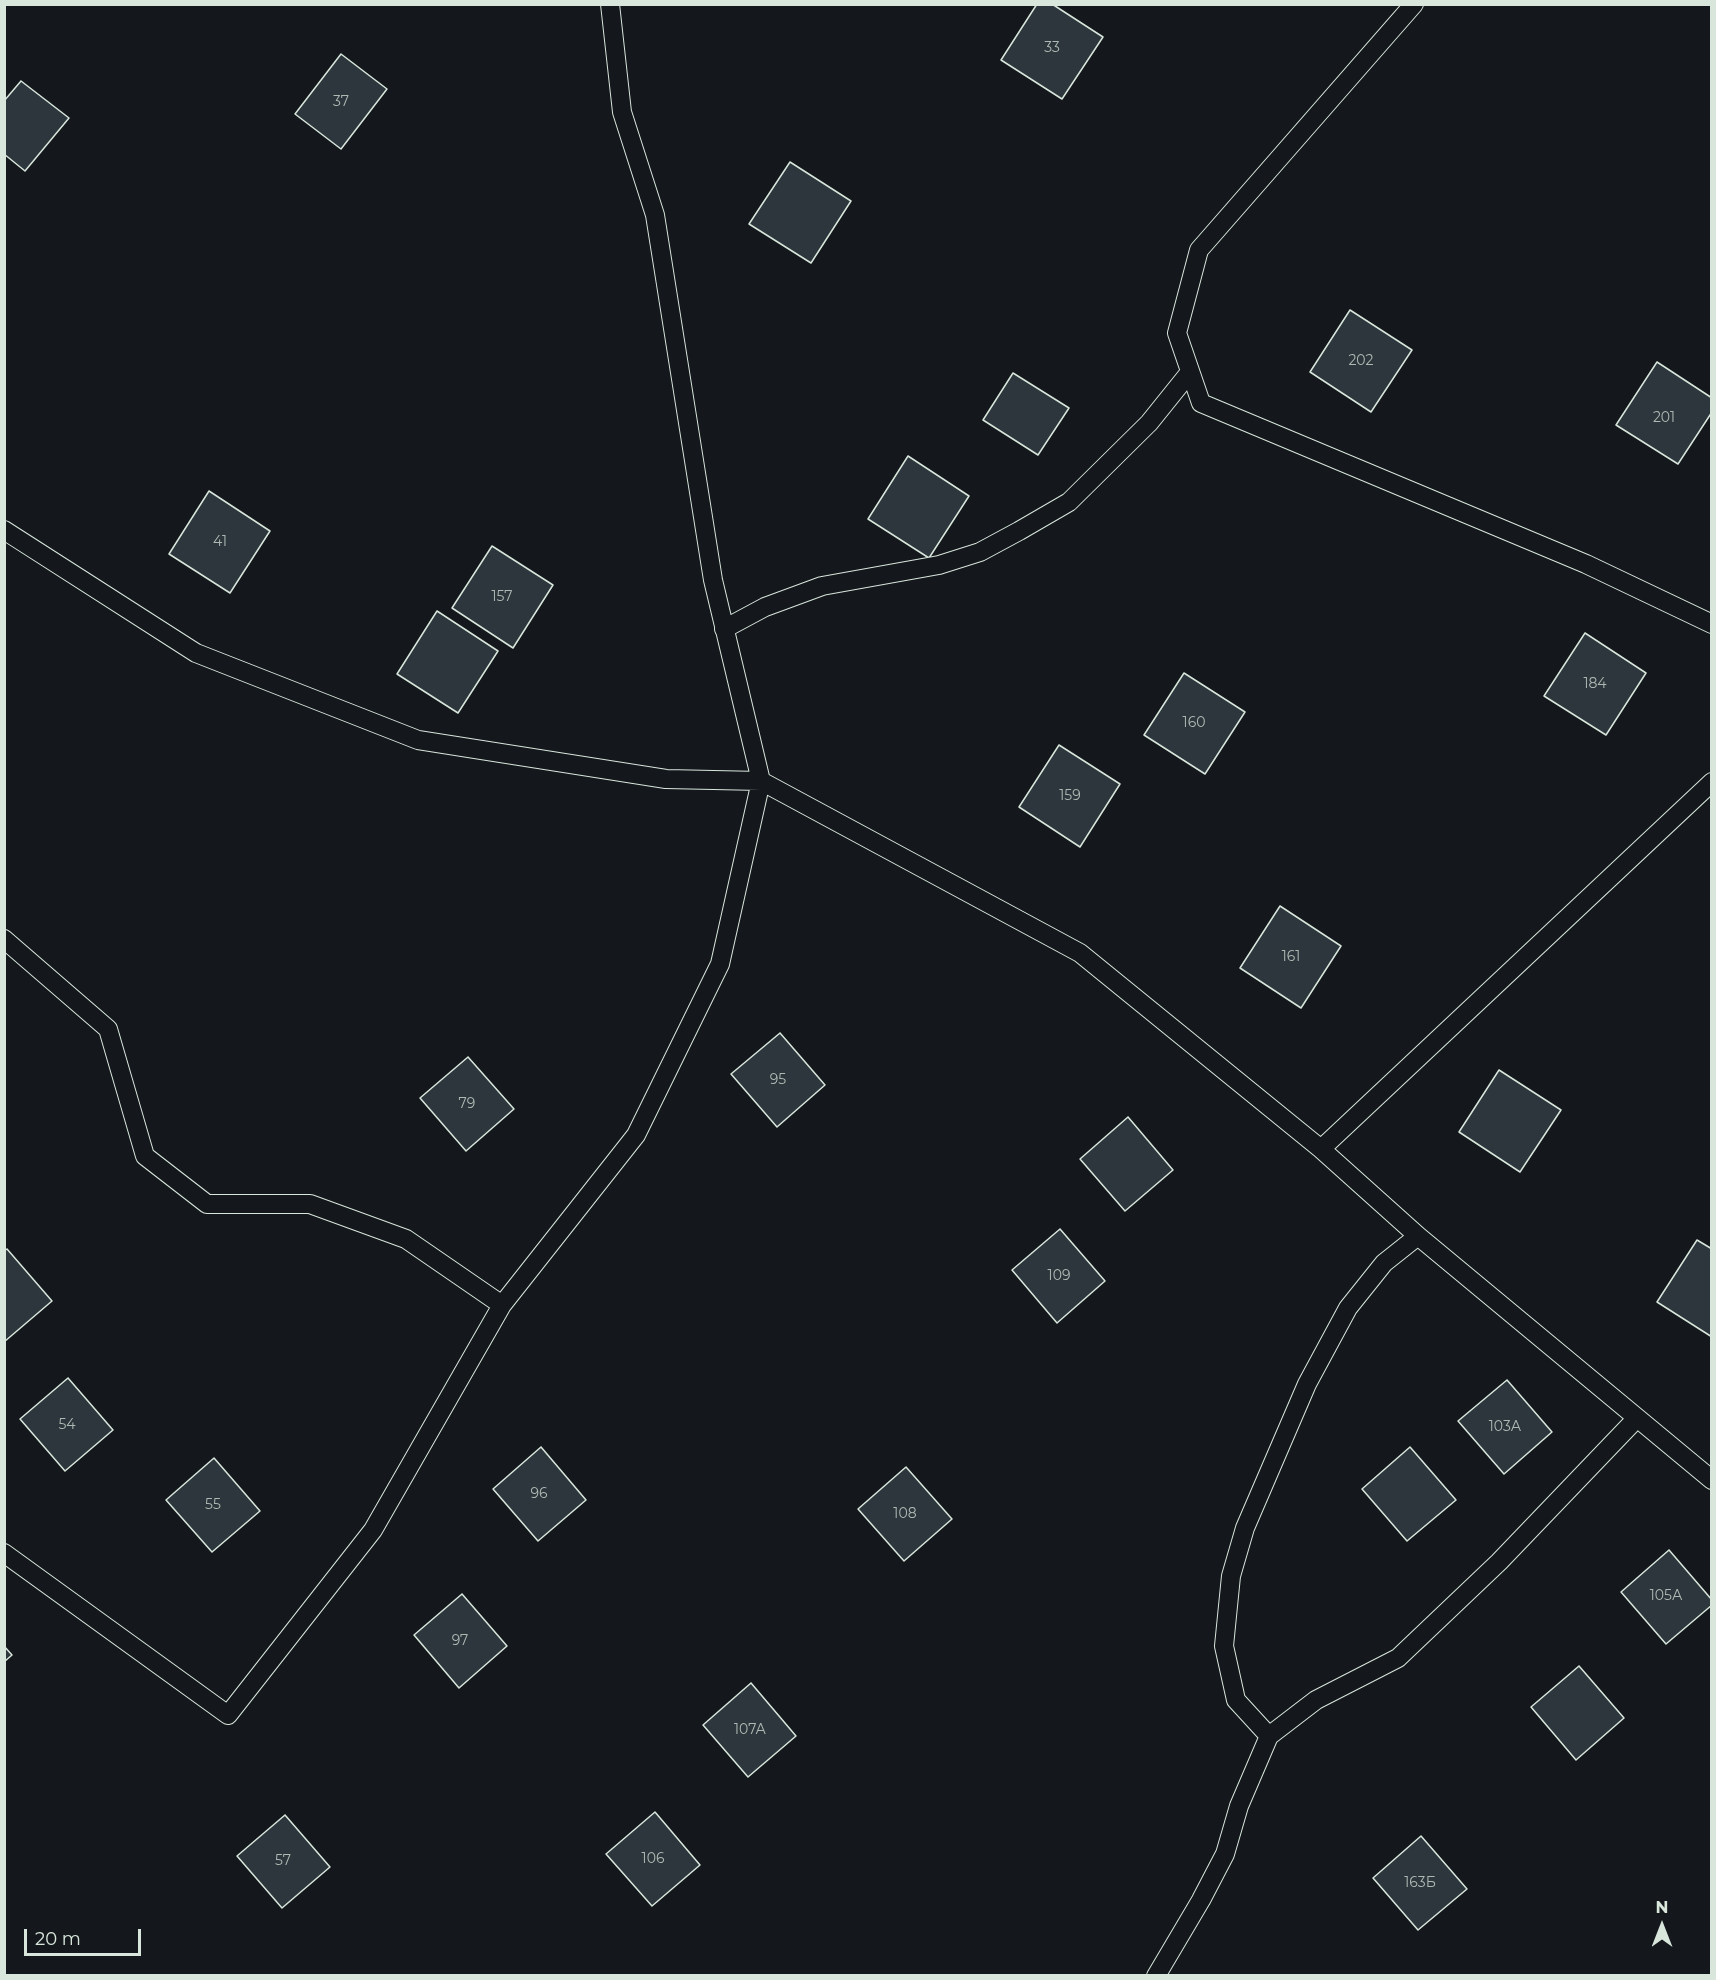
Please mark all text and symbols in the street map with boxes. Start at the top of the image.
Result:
house number: 33 [1044,40,1060,56]
house number: 37 [333,94,349,110]
house number: 202 [1348,353,1374,369]
house number: 201 [1653,410,1675,426]
house number: 41 [213,534,227,550]
house number: 157 [491,589,513,605]
house number: 184 [1583,676,1607,692]
house number: 160 [1183,715,1205,731]
house number: 159 [1059,788,1081,804]
house number: 161 [1282,949,1300,965]
house number: 95 [770,1072,786,1088]
house number: 79 [459,1096,475,1112]
house number: 109 [1048,1268,1070,1284]
house number: 54 [58,1417,76,1433]
house number: 103А [1489,1419,1521,1435]
house number: 96 [530,1486,548,1502]
house number: 55 [205,1497,221,1513]
house number: 108 [893,1506,917,1522]
house number: 105А [1650,1588,1682,1604]
house number: 97 [452,1633,468,1649]
house number: 107А [734,1722,766,1738]
house number: 106 [642,1851,664,1867]
house number: 57 [275,1853,291,1869]
house number: 163Б [1404,1875,1436,1891]
north arrow [1632,1896,1692,1956]
text: N [1656,1898,1668,1917]
scale bar [27,1917,144,1955]
text: 20 m [35,1928,81,1950]

